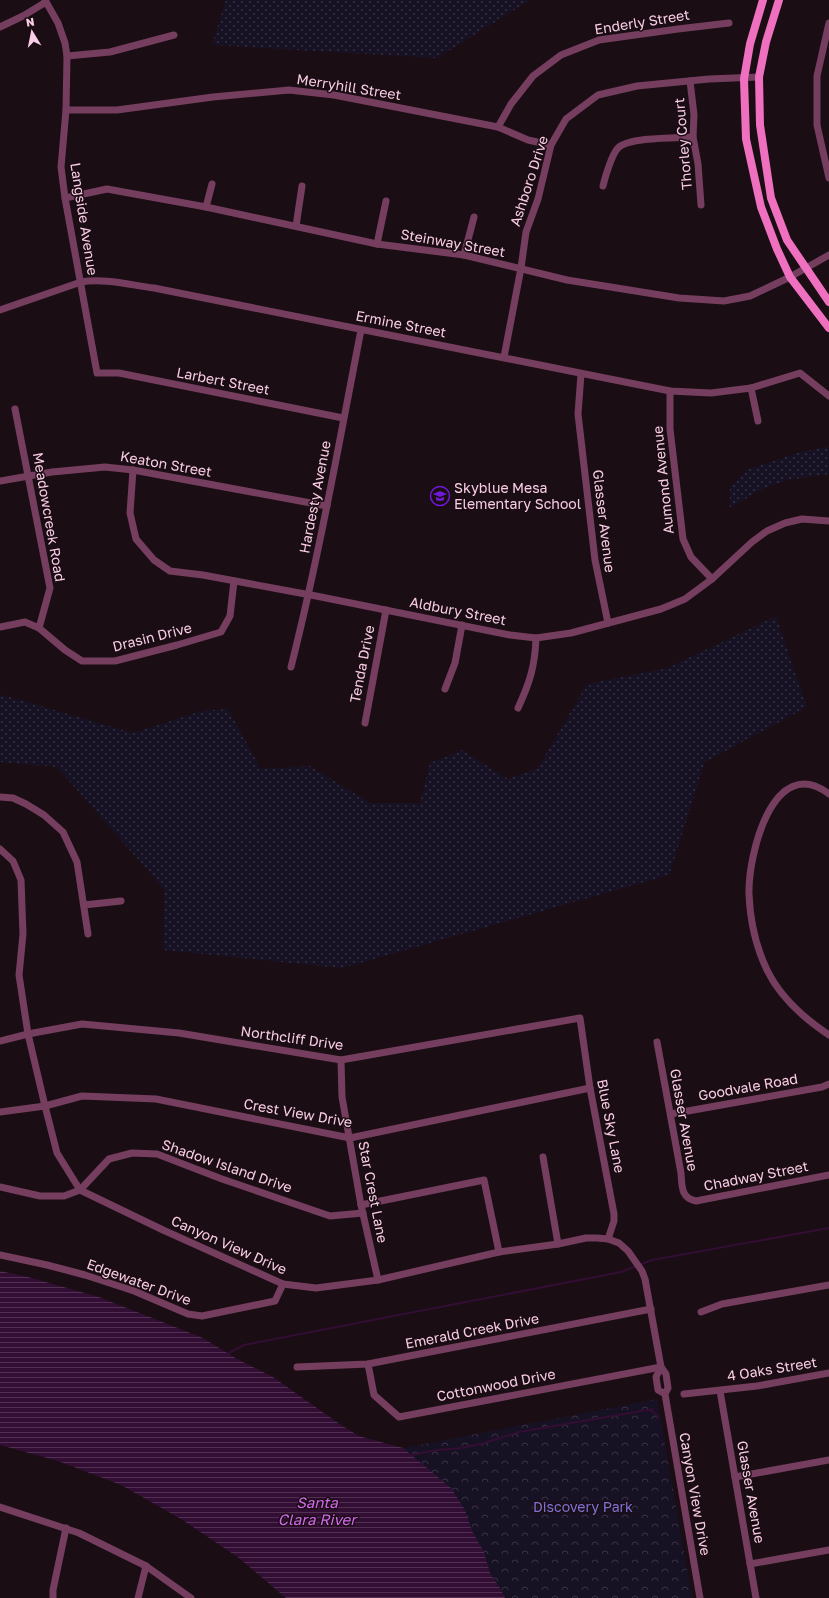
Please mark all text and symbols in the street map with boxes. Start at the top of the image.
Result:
street label: Enderly Street [593,6,691,37]
north arrow [12,12,52,52]
text: N [25,15,35,29]
street label: Merryhill Street [296,70,403,103]
street label: Thorley Court [670,97,695,191]
street label: Ashboro Drive [506,133,551,228]
street label: Langside Avenue [67,161,102,277]
street label: Steinway Street [399,225,507,260]
street label: Ermine Street [354,306,448,341]
street label: Larbert Street [175,363,271,398]
street label: Aumond Avenue [648,425,677,535]
street label: Hardesty Avenue [295,439,334,555]
street label: Keaton Street [119,447,213,480]
street label: Meadowcreek Road [30,451,69,583]
street label: Glasser Avenue [590,468,619,573]
place label: Skyblue Mesa Elementary School [454,479,581,512]
school or university icon: Skyblue Mesa Elementary School [429,485,451,507]
street label: Aldbury Street [408,593,508,628]
street label: Drasin Drive [111,618,193,655]
street label: Tenda Drive [346,624,377,704]
street label: Northcliff Drive [240,1022,344,1053]
street label: Glasser Avenue [667,1067,702,1172]
street label: Goodvale Road [697,1069,799,1104]
street label: Blue Sky Lane [594,1078,629,1174]
street label: Crest View Drive [242,1095,354,1130]
street label: Shadow Island Drive [160,1135,295,1196]
street label: Star Crest Lane [355,1140,392,1244]
street label: Chadway Street [702,1157,810,1194]
street label: Canyon View Drive [169,1211,290,1278]
street label: Edgewater Drive [85,1255,194,1308]
street label: Emerald Creek Drive [404,1309,540,1352]
street label: 4 Oaks Street [726,1353,818,1384]
street label: Cottonwood Drive [435,1365,557,1404]
street label: Canyon View Drive [676,1431,715,1557]
street label: Glasser Avenue [734,1439,769,1544]
water label: Santa Clara River [278,1493,358,1528]
park label: Discovery Park [533,1498,633,1515]

